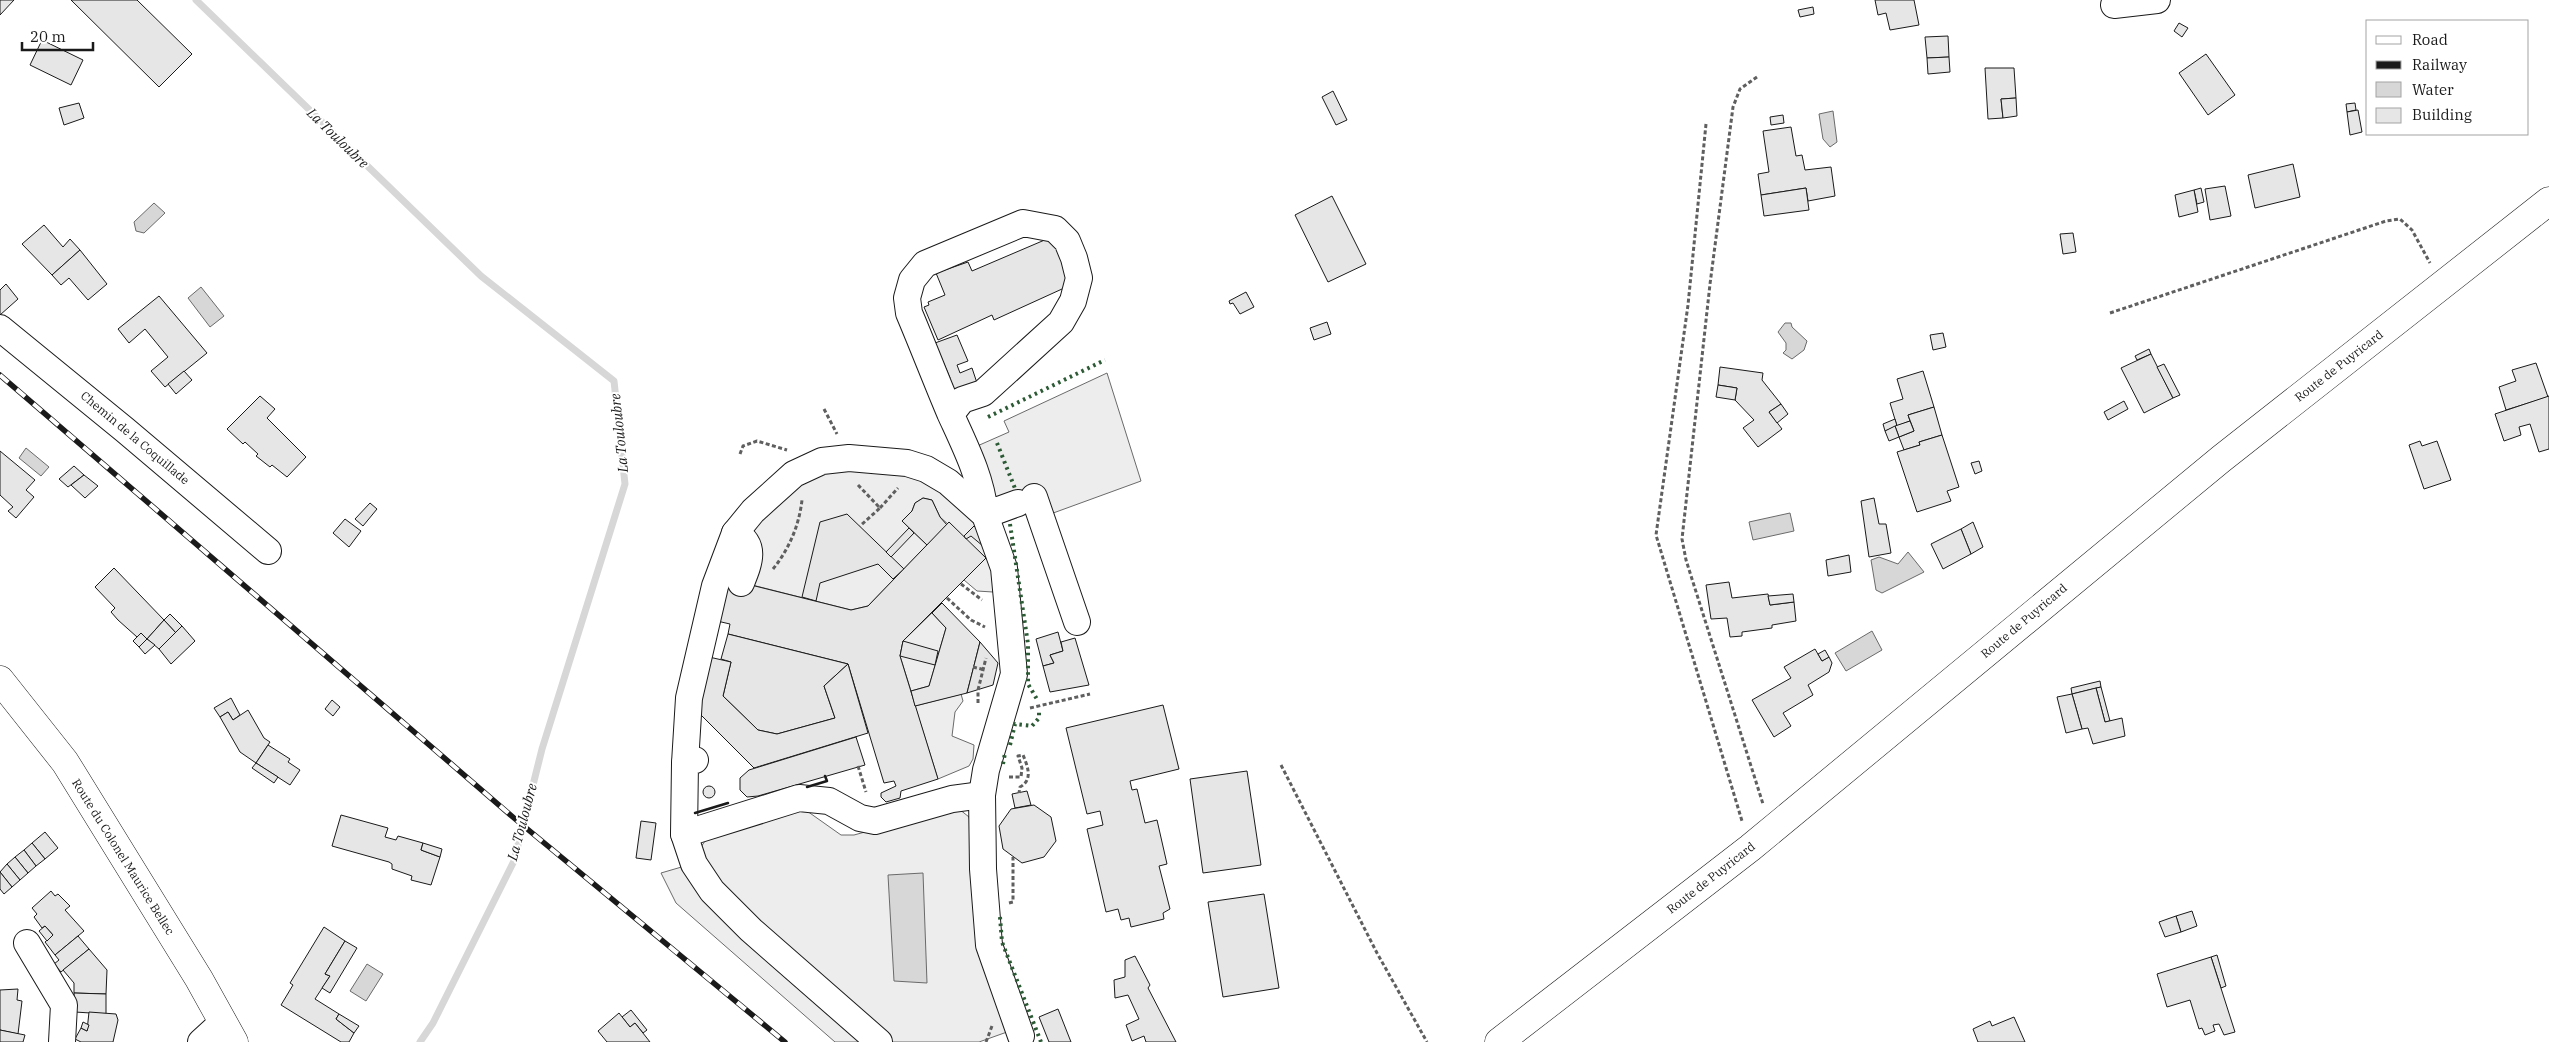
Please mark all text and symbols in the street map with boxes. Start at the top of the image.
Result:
scale bar [22,20,94,52]
legend [2366,20,2529,135]
text: 20 m [30,27,66,46]
text: Road [2412,30,2448,49]
text: Railway [2412,55,2467,74]
text: Water [2412,80,2454,99]
water label: La Touloubre [303,103,373,173]
text: Building [2412,105,2472,124]
street label: Route de Puyricard [2292,327,2386,405]
street label: Chemin de la Coquillade [78,388,193,487]
water label: La Touloubre [606,392,632,474]
street label: Route de Puyricard [1978,580,2070,661]
street label: Route du Colonel Maurice Bellec [69,776,178,938]
water label: La Touloubre [503,781,541,864]
street label: Route de Puyricard [1664,839,1758,917]

